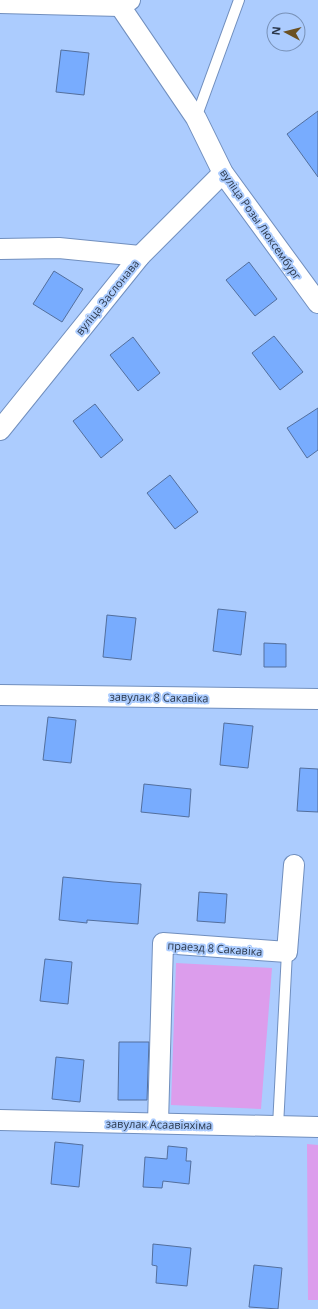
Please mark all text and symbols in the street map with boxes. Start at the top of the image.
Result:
north arrow [266,12,306,52]
text: N [268,25,284,36]
street label: вуліца Розы Люксембург [217,166,305,283]
street label: вуліца Заслонава [72,256,142,338]
street label: завулак 8 Сакавіка [109,689,209,705]
street label: праезд 8 Сакавіка [167,937,263,959]
street label: завулак Асаавіяхіма [106,1116,212,1132]

